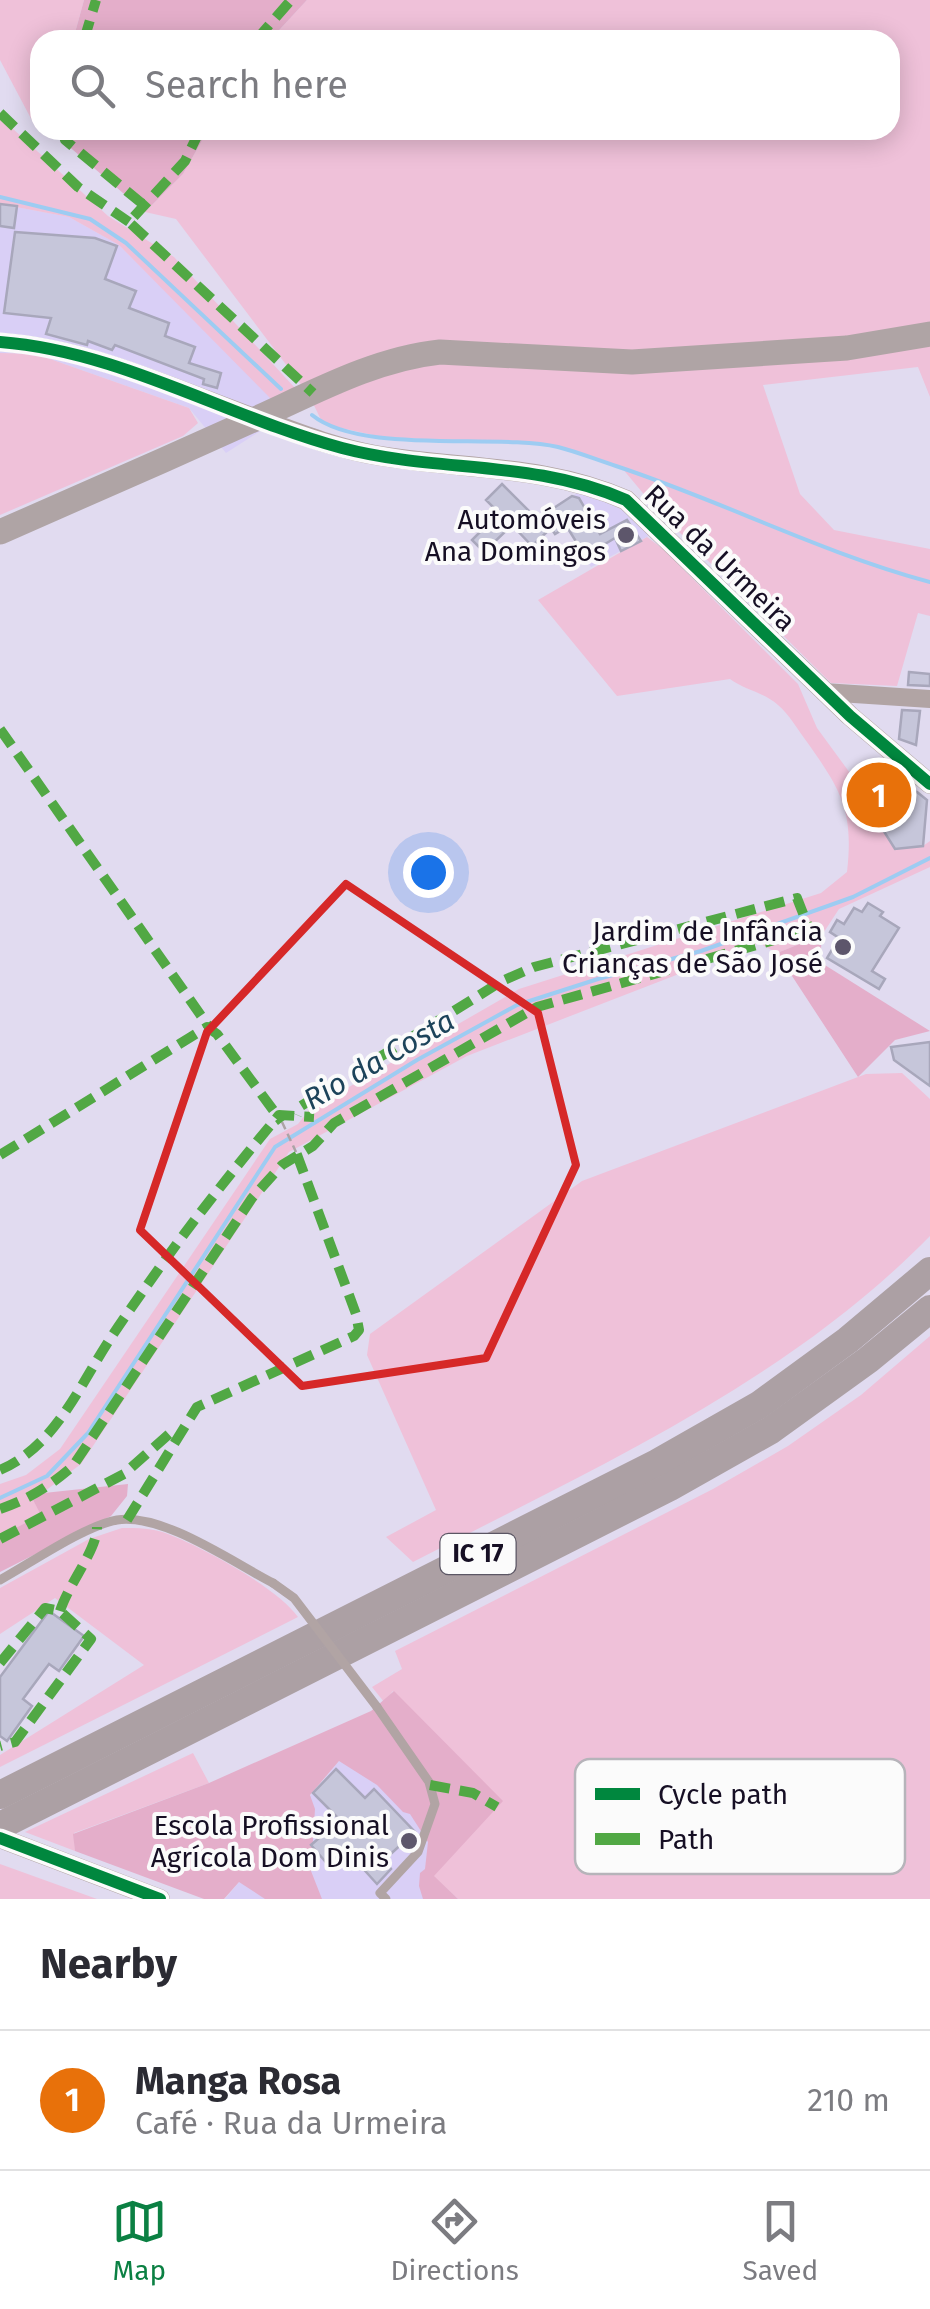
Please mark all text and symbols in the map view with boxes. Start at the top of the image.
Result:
search box [30,30,900,140]
icon: search [65,58,120,113]
text: Search here [145,62,348,108]
street label: Rua da Urmeira [638,478,802,638]
place label: Automóveis Ana Domingos [425,503,606,568]
marker: Automóveis Ana Domingos [615,524,637,546]
pin: 1 [846,758,912,832]
your location [403,847,454,898]
place label: Jardim de Infância Crianças de São José [562,915,823,980]
marker: Jardim de Infância Crianças de São José [832,936,854,958]
water label: Rio da Costa [297,1002,461,1118]
road number: IC 17 [440,1534,516,1574]
legend [575,1759,905,1874]
text: Cycle path [658,1778,788,1811]
place label: Escola Profissional Agrícola Dom Dinis [151,1809,389,1874]
text: Path [658,1823,714,1856]
marker: Escola Profissional Agrícola Dom Dinis [398,1830,420,1852]
text: Nearby [40,1939,177,1989]
text: Manga Rosa [135,2058,341,2104]
text: 1 [65,2081,80,2119]
text: 210 m [807,2081,890,2119]
text: Café · Rua da Urmeira [135,2104,447,2142]
tab: Map [112,2194,167,2287]
tab: Directions [390,2194,519,2287]
tab: Saved [742,2194,818,2287]

